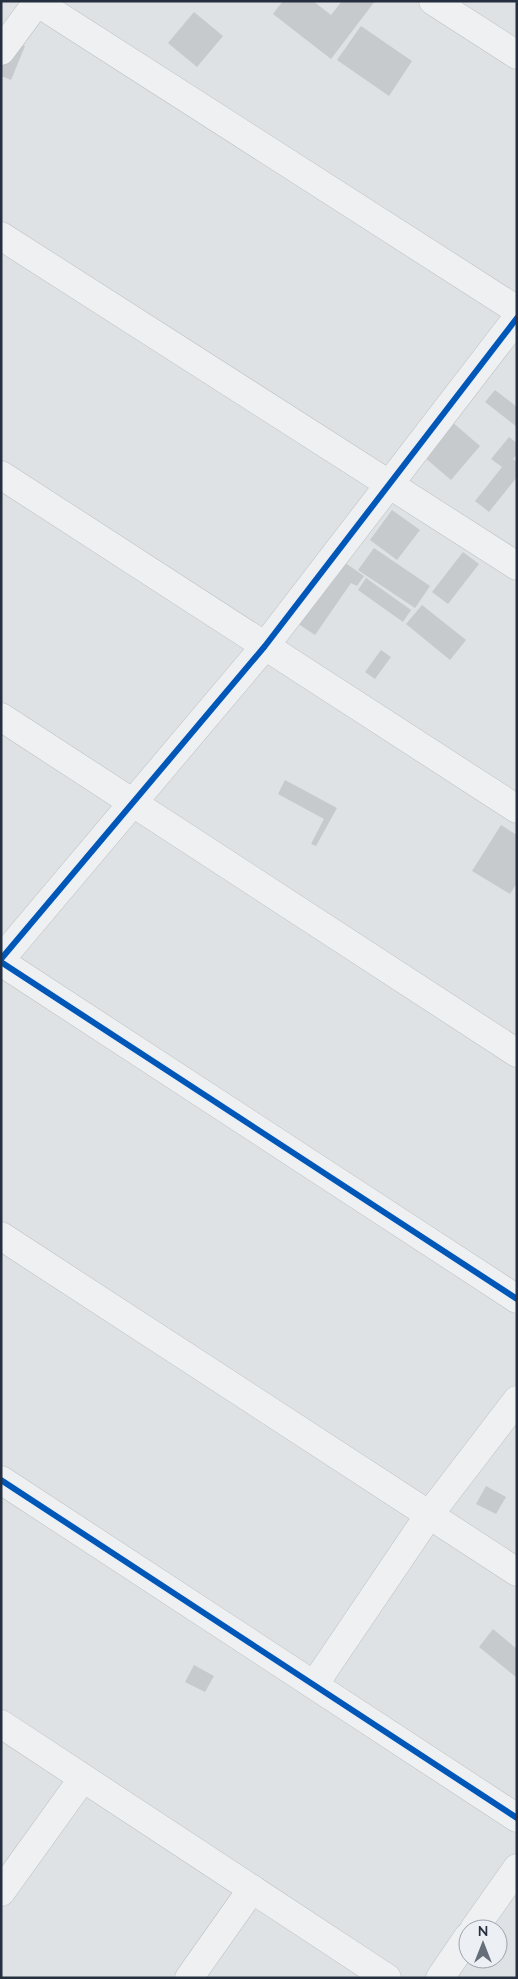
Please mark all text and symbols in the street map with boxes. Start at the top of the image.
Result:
north arrow [458,1919,508,1969]
text: N [478,1922,488,1940]

